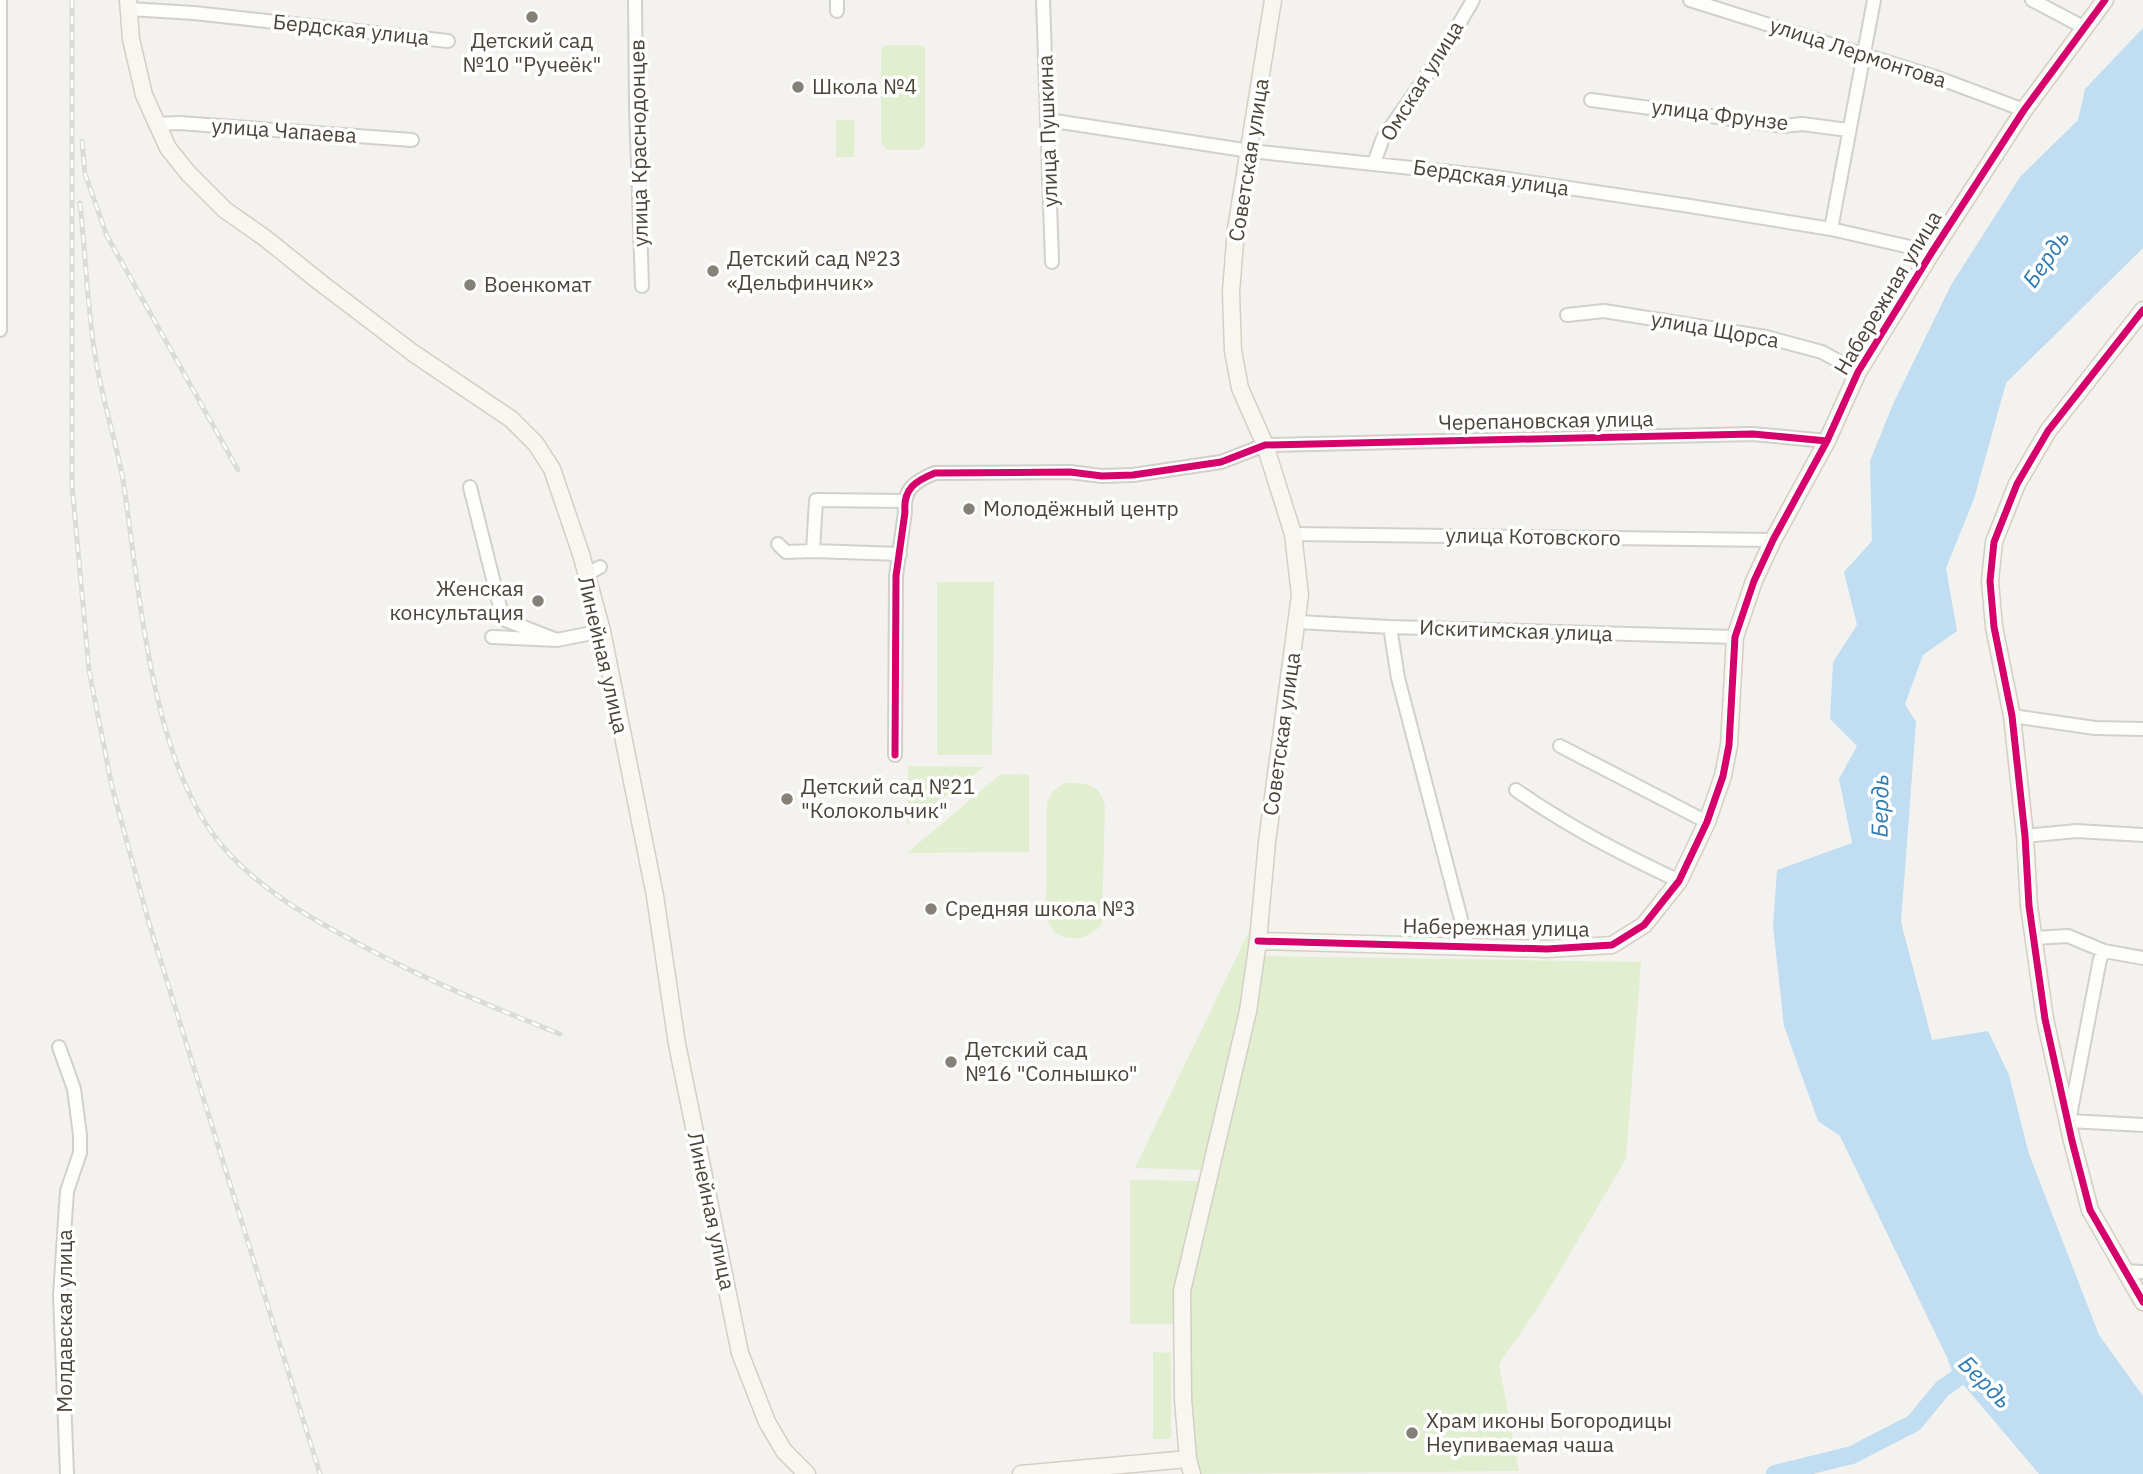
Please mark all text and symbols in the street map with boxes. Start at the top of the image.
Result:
street label: Бердская улица [272,7,431,51]
marker: Детский сад №10 "Ручеёк" [524,9,540,25]
street label: улица Лермонтова [1766,10,1950,94]
street label: Омская улица [1373,15,1469,146]
place label: Детский сад №10 "Ручеёк" [463,26,601,78]
street label: улица Краснодонцев [622,39,654,247]
street label: улица Пушкина [1030,54,1064,208]
place label: Школа №4 [812,72,917,100]
street label: Советская улица [1221,76,1275,243]
marker: Школа №4 [790,79,806,95]
street label: улица Фрунзе [1650,92,1790,136]
street label: улица Чапаева [211,111,358,149]
street label: Бердская улица [1411,152,1571,202]
street label: Набережная улица [1827,205,1947,380]
water label: Бердь [2015,224,2076,293]
place label: Детский сад №23 «Дельфинчик» [727,244,901,296]
marker: Детский сад №23 «Дельфинчик» [705,263,721,279]
place label: Военкомат [484,270,592,298]
marker: Военкомат [462,277,478,293]
street label: улица Щорса [1649,304,1781,354]
street label: Черепановская улица [1438,404,1654,436]
place label: Молодёжный центр [983,494,1179,522]
marker: Молодёжный центр [961,501,977,517]
street label: улица Котовского [1445,520,1621,552]
street label: Линейная улица [572,573,636,736]
place label: Женская консультация [389,574,524,626]
marker: Женская консультация [530,593,546,609]
street label: Искитимская улица [1419,613,1613,647]
street label: Советская улица [1256,650,1306,817]
place label: Детский сад №21 "Колокольчик" [801,772,975,824]
water label: Бердь [1863,774,1895,838]
marker: Детский сад №21 "Колокольчик" [779,791,795,807]
place label: Средняя школа №3 [945,894,1136,922]
marker: Средняя школа №3 [923,901,939,917]
street label: Набережная улица [1402,911,1590,943]
place label: Детский сад №16 "Солнышко" [965,1035,1138,1087]
marker: Детский сад №16 "Солнышко" [943,1054,959,1070]
street label: Линейная улица [682,1129,742,1292]
street label: Молдавская улица [50,1229,78,1413]
water label: Бердь [1953,1348,2019,1414]
place label: Храм иконы Богородицы Неупиваемая чаша [1426,1406,1672,1458]
marker: Храм иконы Богородицы Неупиваемая чаша [1404,1425,1420,1441]

